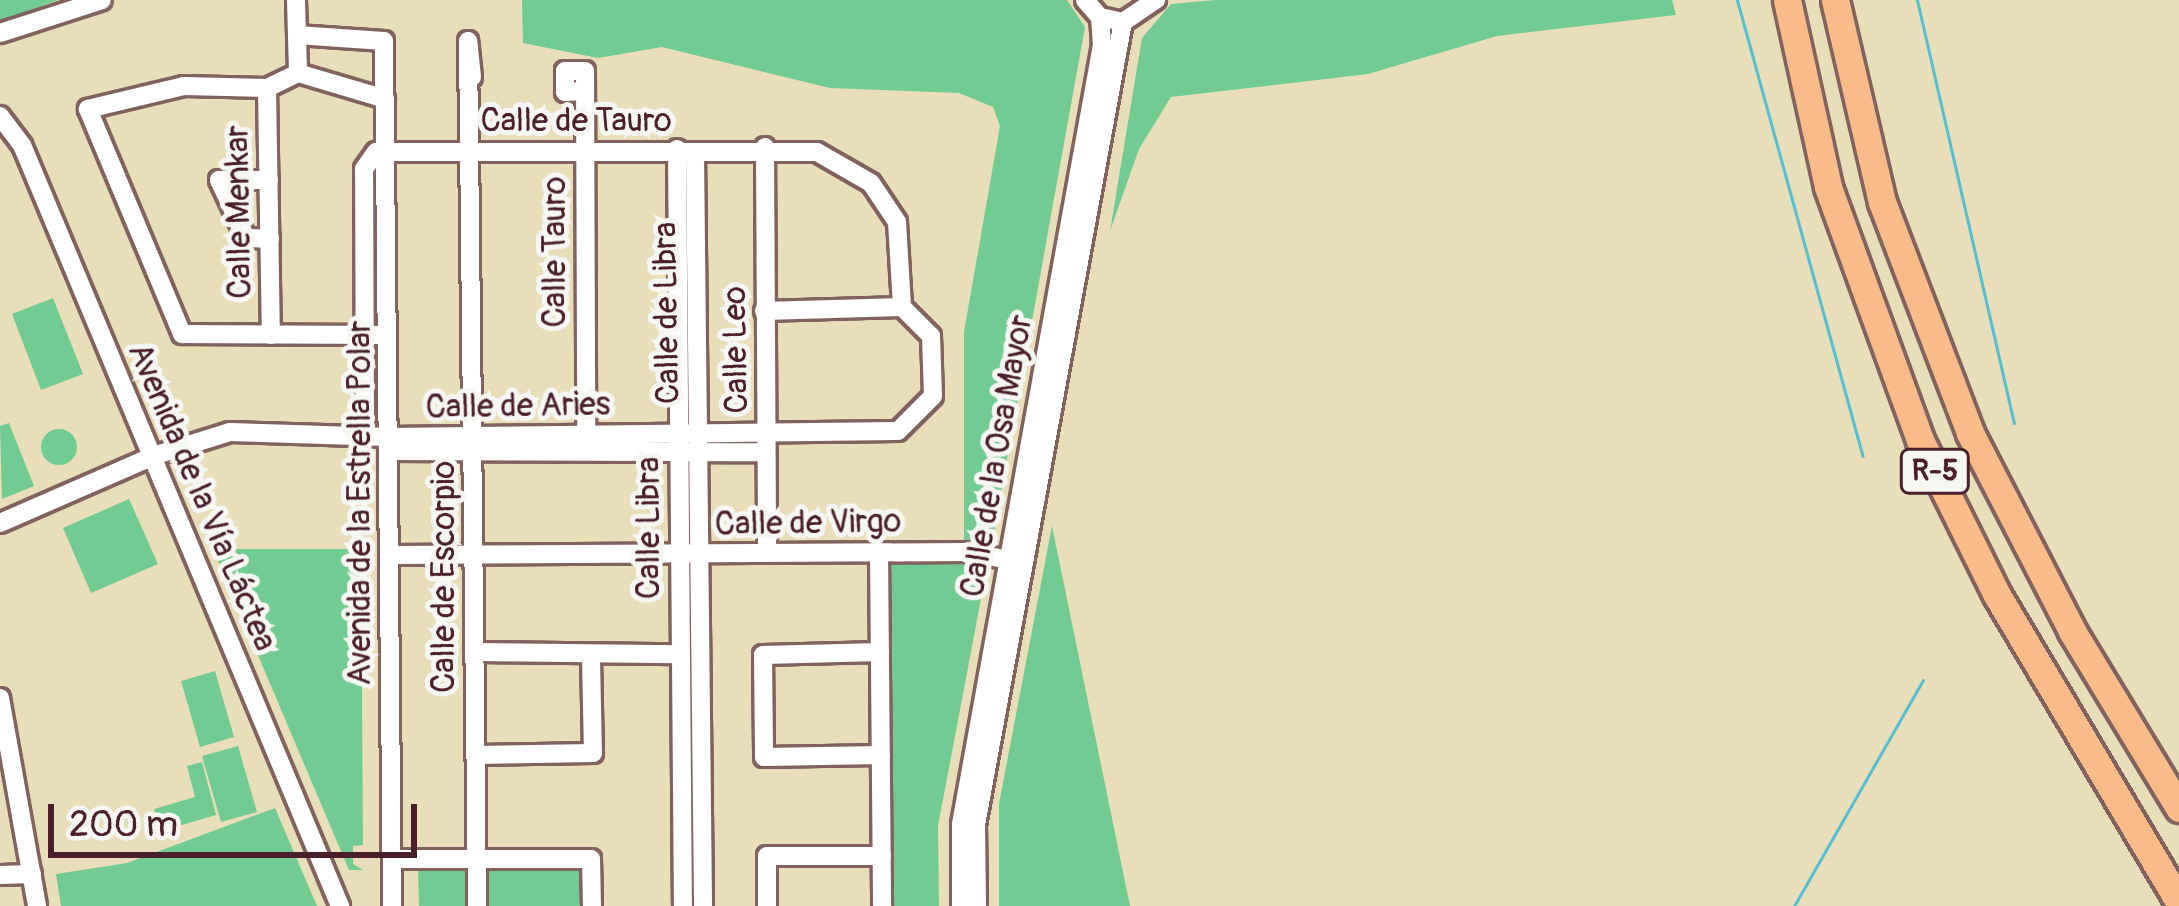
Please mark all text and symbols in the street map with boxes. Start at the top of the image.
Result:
street label: Calle de Tauro [480,101,672,141]
street label: Calle Menkar [218,125,260,299]
street label: Calle Tauro [535,176,575,328]
street label: Calle de Libra [646,221,688,405]
street label: Calle Leo [715,286,757,414]
street label: Calle de la Osa Mayor [953,312,1041,600]
street label: Avenida de la Estrella Polar [340,320,380,686]
street label: Avenida de la Vía Láctea [119,337,285,657]
street label: Calle de Aries [425,385,611,427]
road number: R-5 [1899,447,1971,495]
street label: Calle Libra [629,457,669,599]
street label: Calle de Escorpio [424,461,464,693]
street label: Calle de Virgo [714,502,902,544]
scale bar [54,780,423,854]
text: 200 m [69,802,178,847]

